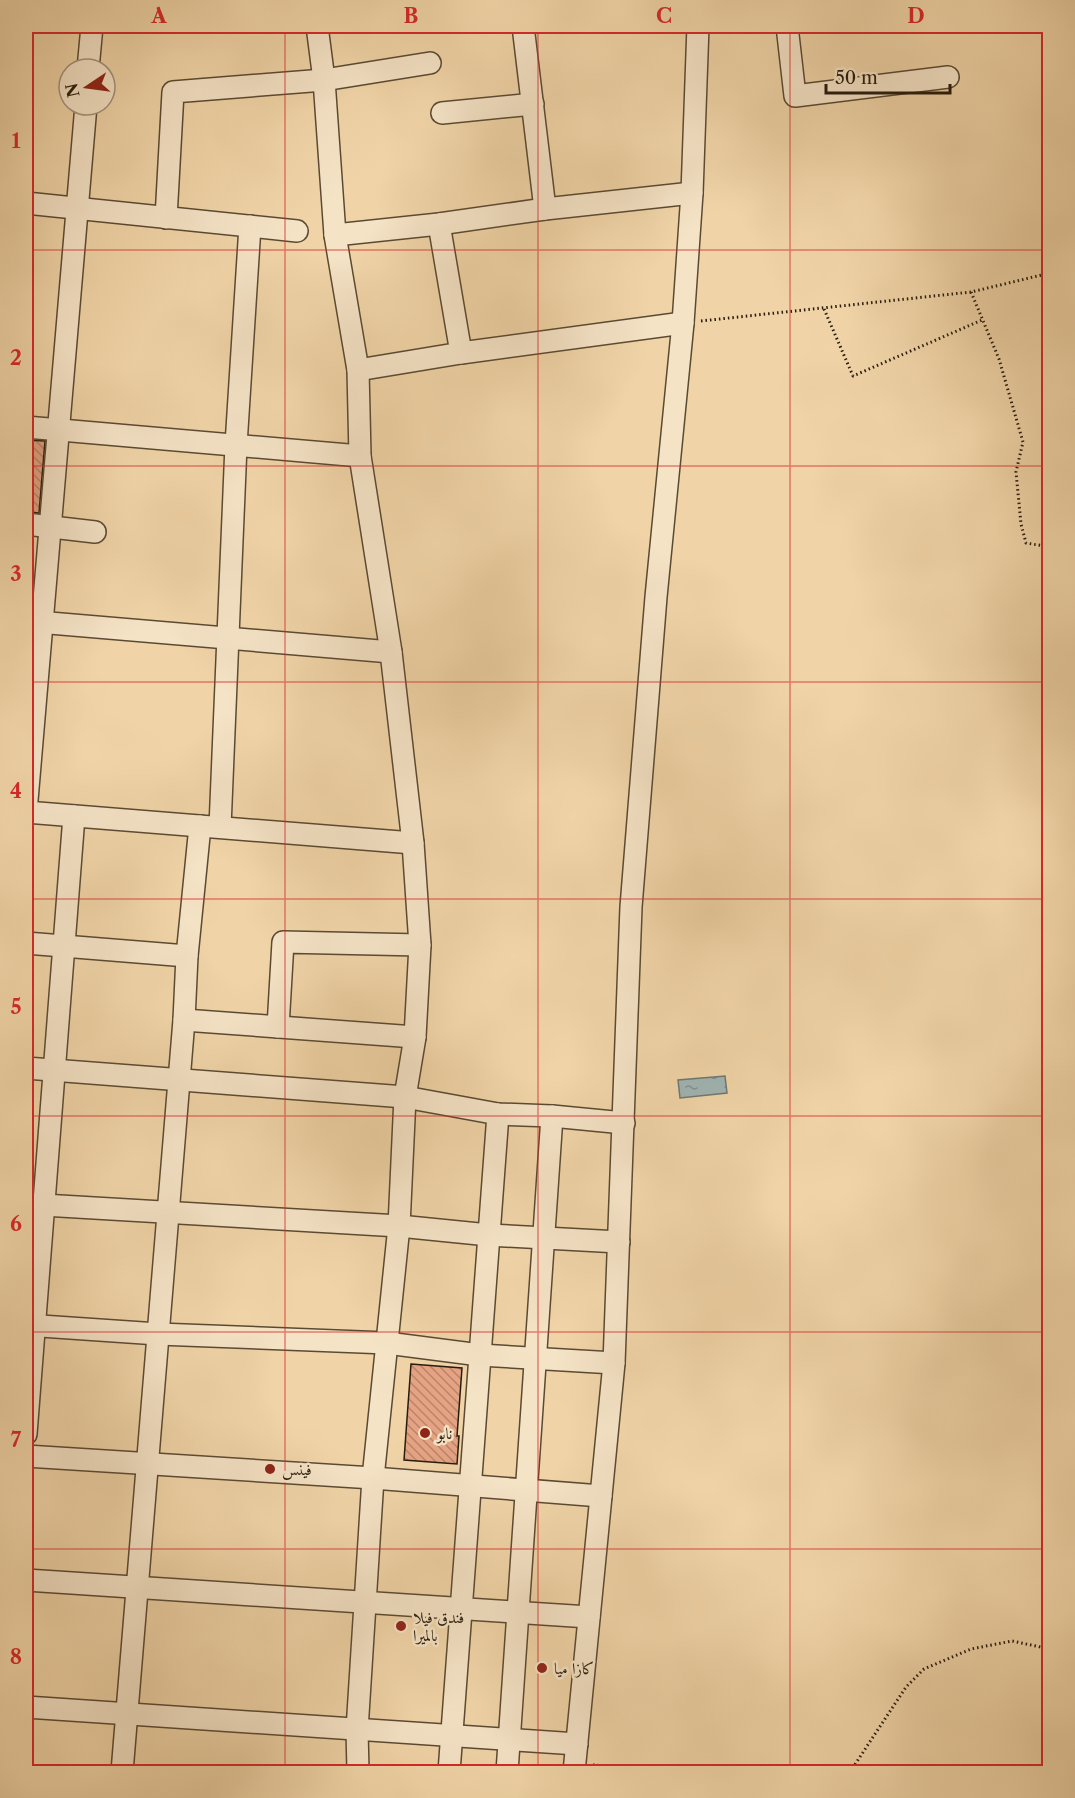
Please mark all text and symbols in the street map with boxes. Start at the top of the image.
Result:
text: A [150,4,167,28]
text: B [404,4,419,28]
text: C [656,4,672,28]
text: D [907,4,925,28]
north arrow [57,57,117,117]
scale bar [826,57,950,95]
text: 50 m [835,67,878,89]
text: N [61,81,84,99]
text: 1 [12,129,21,153]
text: 2 [10,346,22,370]
text: 3 [10,562,22,586]
text: 4 [10,779,22,803]
text: 5 [10,995,22,1019]
text: 6 [10,1212,22,1236]
place label: نابو [435,1423,452,1444]
marker: نابو [418,1426,432,1440]
text: 7 [11,1428,22,1452]
place label: فينس [282,1459,312,1480]
marker: فينس [263,1462,277,1476]
place label: فندق فيلا بالميرا [413,1607,464,1645]
marker: فندق فيلا بالميرا [394,1619,408,1633]
text: 8 [10,1645,22,1669]
place label: كازا ميا [554,1658,594,1678]
marker: كازا ميا [535,1661,549,1675]

